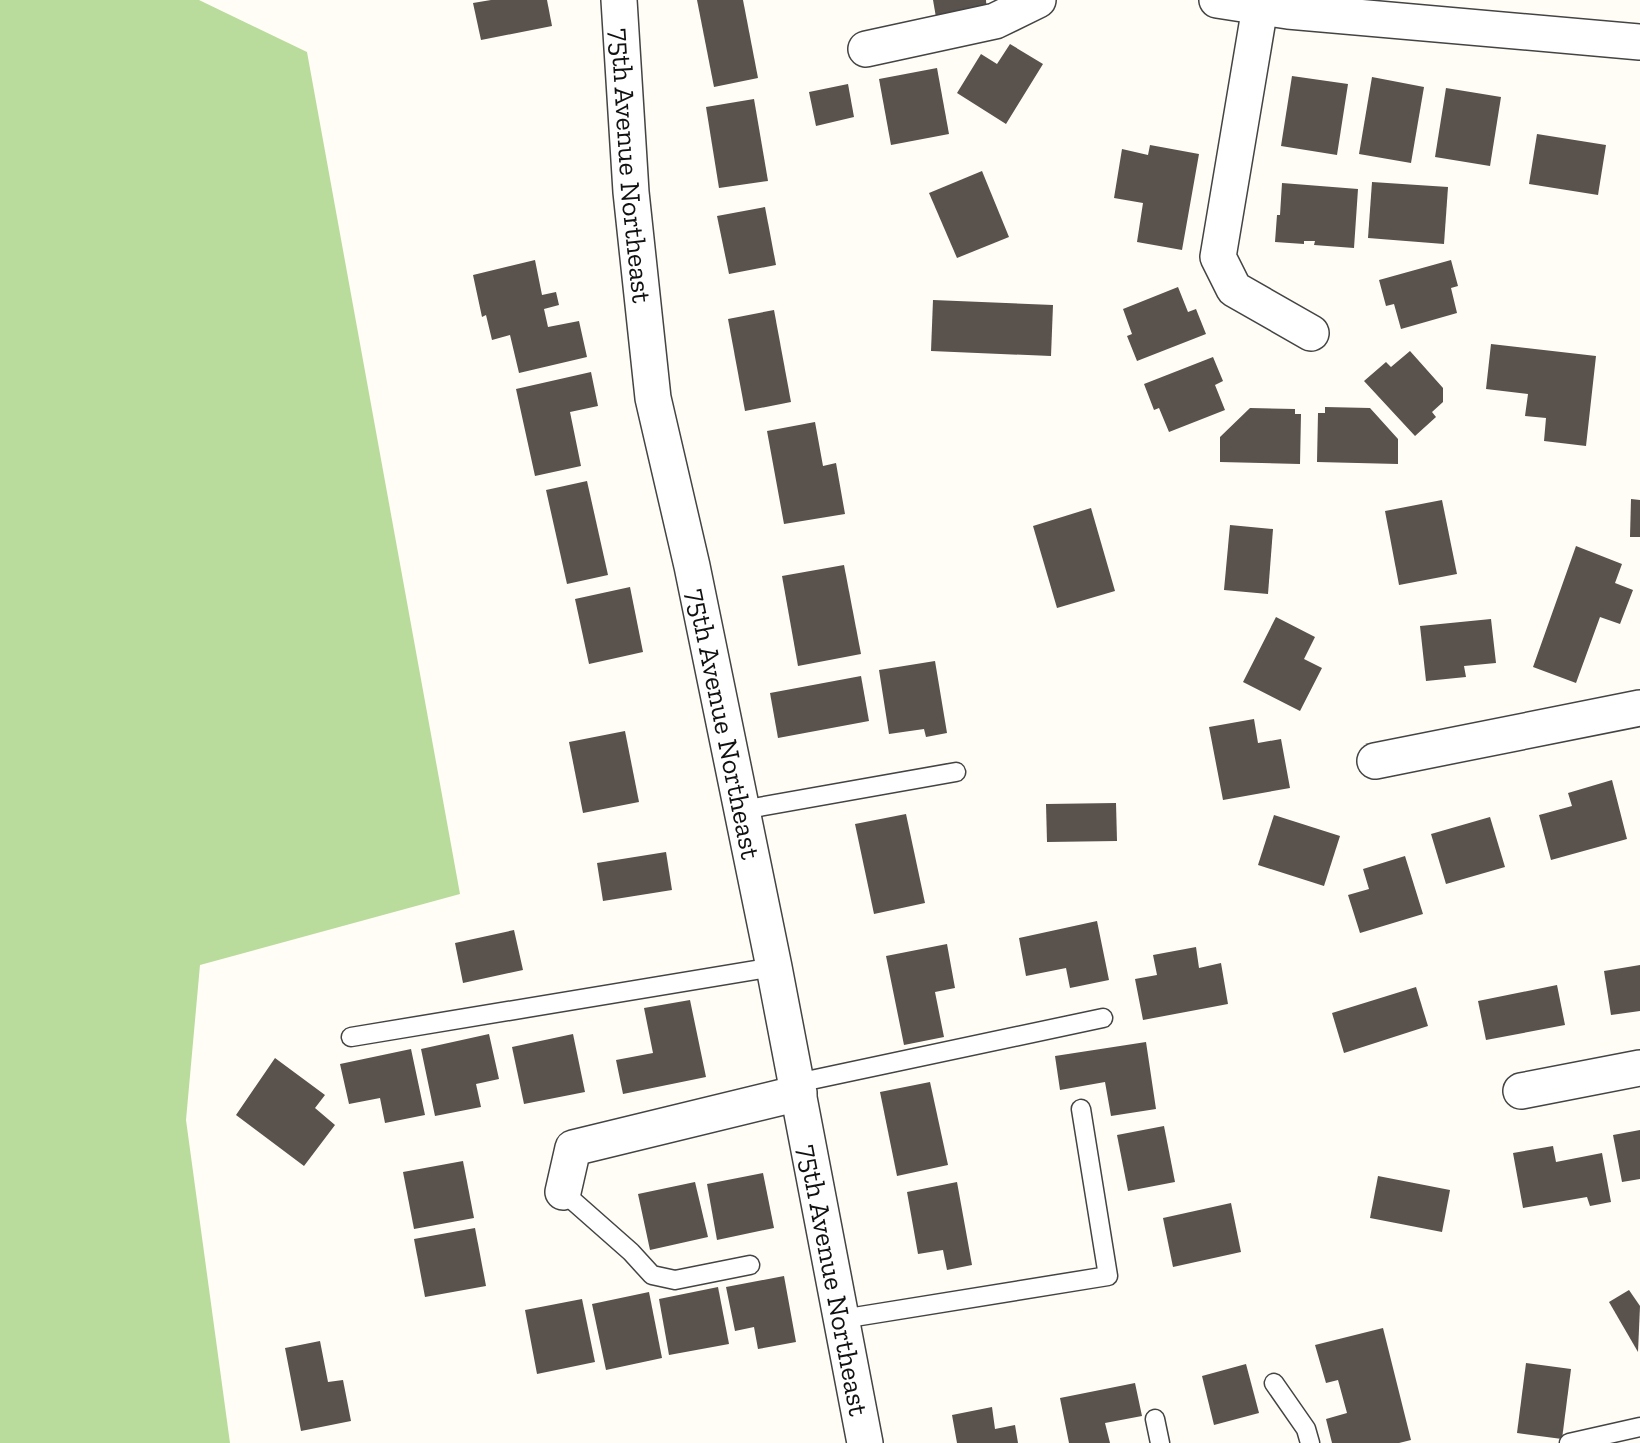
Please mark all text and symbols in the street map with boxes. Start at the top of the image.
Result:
street label: 75th Avenue Northeast [604,27,659,305]
street label: 75th Avenue Northeast [680,585,768,863]
street label: 75th Avenue Northeast [791,1142,876,1419]

